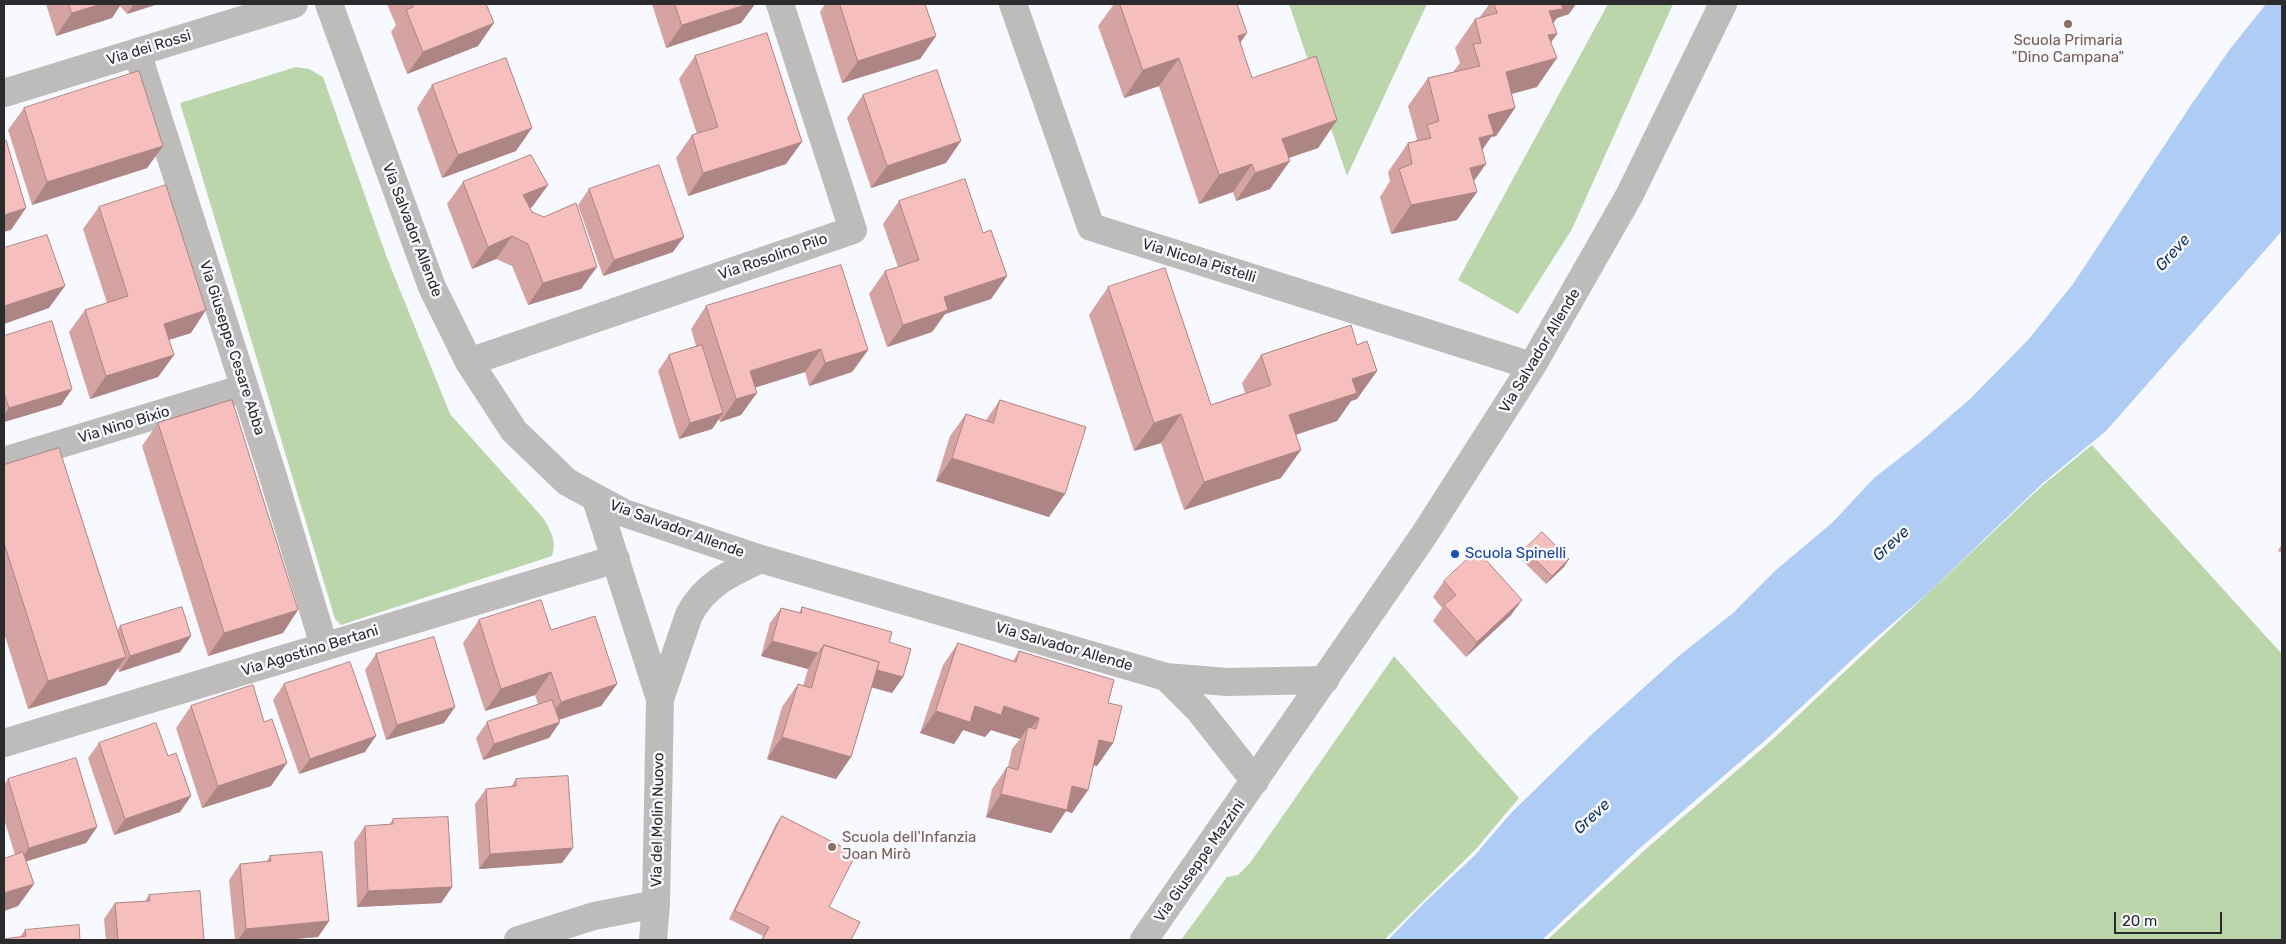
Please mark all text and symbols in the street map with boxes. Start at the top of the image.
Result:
marker: Scuola Primaria "Dino Campana" [2062,18,2074,30]
street label: Via dei Rossi [105,27,193,69]
place label: Scuola Primaria "Dino Campana" [2012,32,2124,67]
street label: Via Salvador Allende [378,161,446,299]
street label: Via Rosolino Pilo [716,230,830,284]
water label: Greve [2151,231,2195,275]
street label: Via Nicola Pistelli [1140,235,1258,287]
street label: Via Giuseppe Cesare Abba [195,258,269,438]
street label: Via Salvador Allende [1496,286,1584,416]
street label: Via Nino Bixio [76,403,172,447]
street label: Via Salvador Allende [607,496,747,562]
water label: Greve [1869,522,1913,566]
place label: Scuola Spinelli [1465,545,1566,563]
marker: Scuola Spinelli [1449,548,1461,560]
street label: Via Salvador Allende [993,619,1135,675]
street label: Via Agostino Bertani [239,622,381,680]
street label: Via del Molin Nuovo [648,752,668,888]
water label: Greve [1570,795,1614,839]
street label: Via Giuseppe Mazzini [1151,796,1249,926]
place label: Scuola dell'Infanzia Joan Mirò [842,829,976,864]
marker: Scuola dell'Infanzia Joan Mirò [826,841,838,853]
scale bar [2116,902,2224,934]
text: 20 m [2122,912,2157,930]

